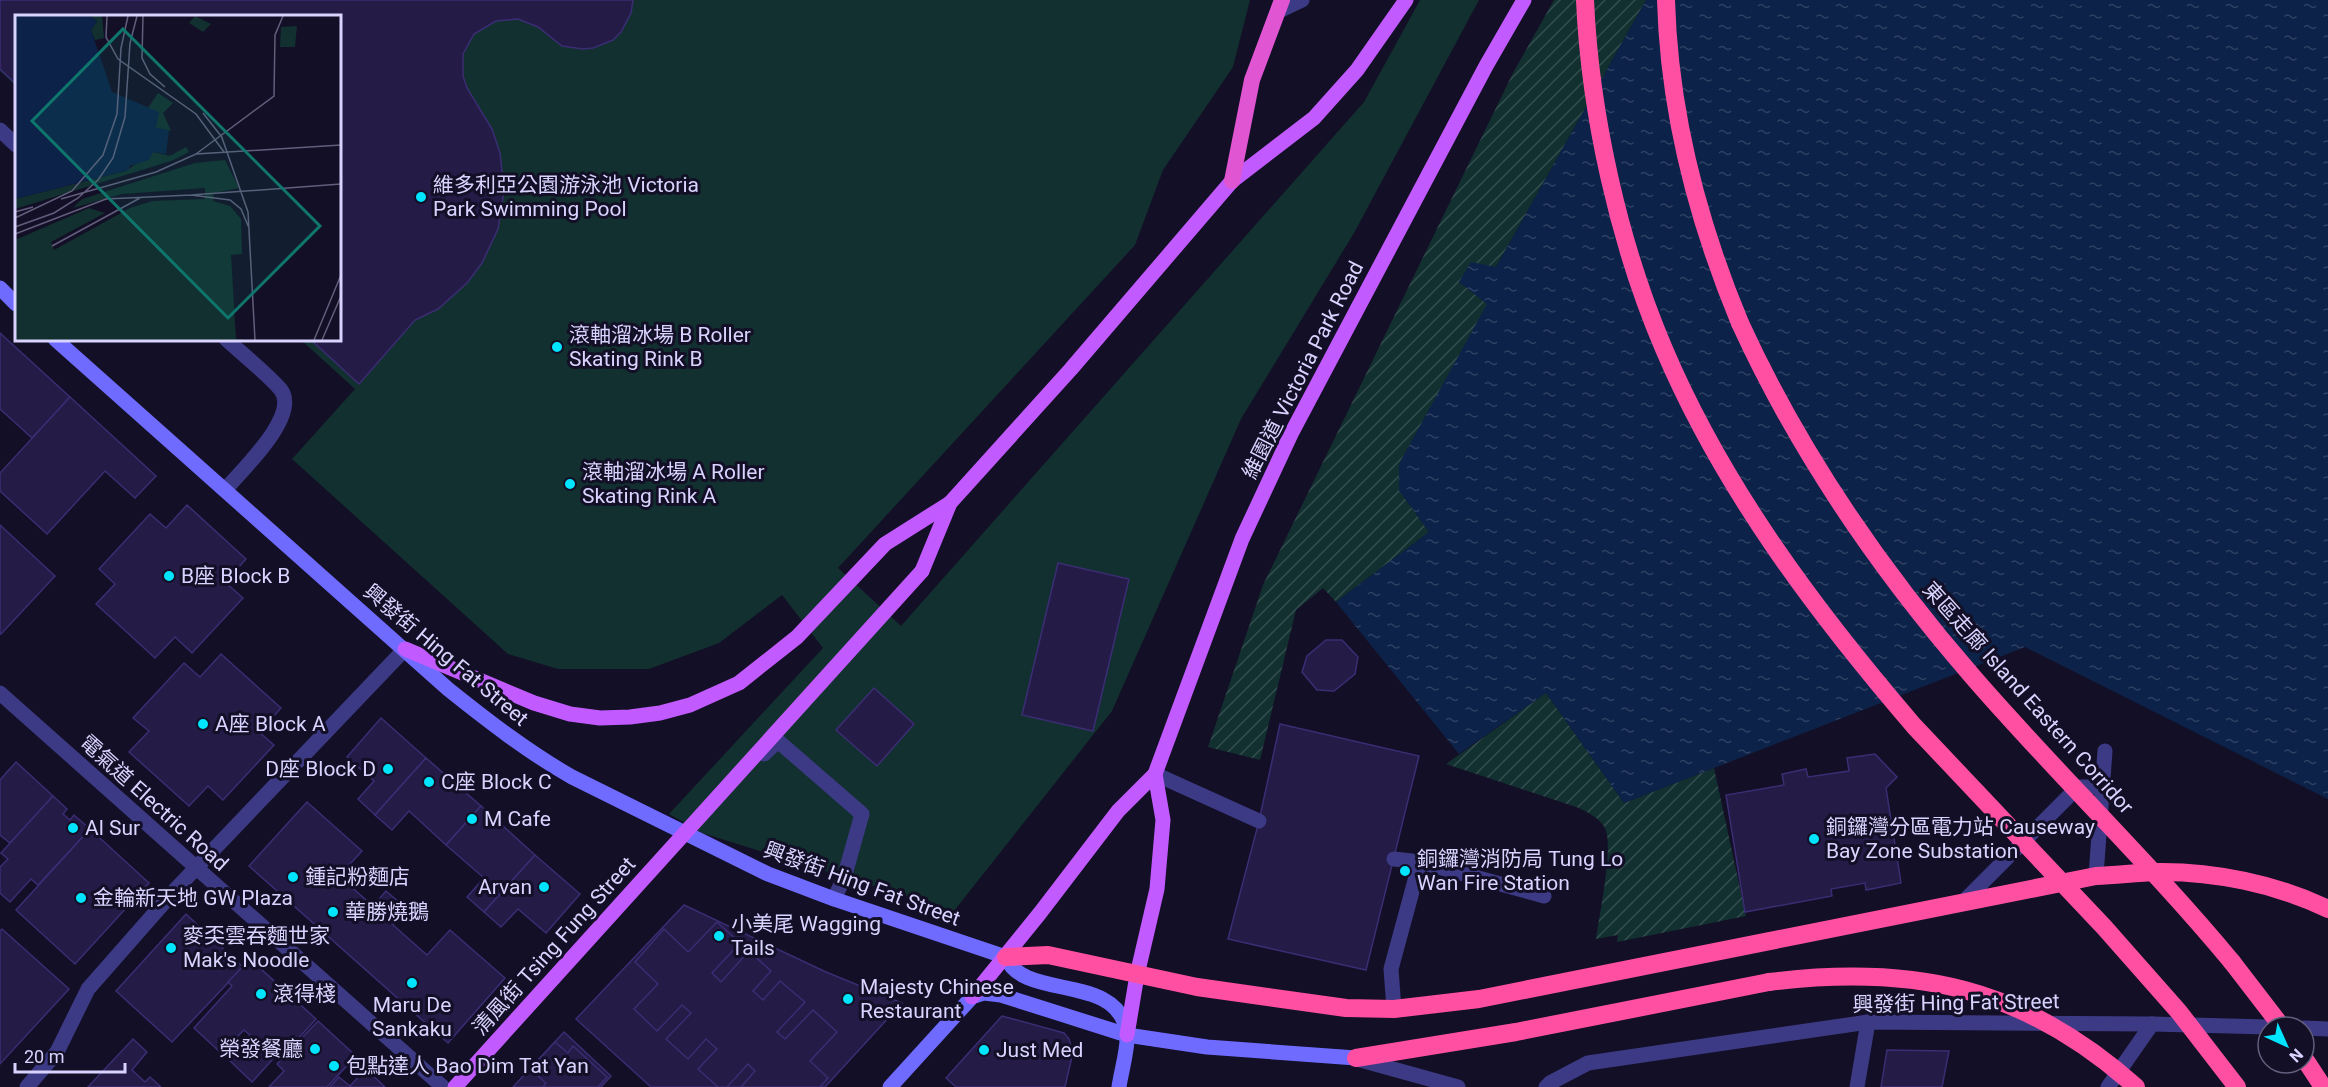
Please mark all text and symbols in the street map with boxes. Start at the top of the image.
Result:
inset map [15,15,340,340]
place label: 維多利亞公園游泳池 Victoria Park Swimming Pool [433,173,699,221]
marker: 維多利亞公園游泳池 Victoria Park Swimming Pool [414,190,428,204]
street label: 維園道 Victoria Park Road [1238,257,1368,483]
place label: 滾軸溜冰場 B Roller Skating Rink B [569,323,751,371]
marker: 滾軸溜冰場 B Roller Skating Rink B [550,340,564,354]
place label: 滾軸溜冰場 A Roller Skating Rink A [582,460,765,508]
marker: 滾軸溜冰場 A Roller Skating Rink A [563,477,577,491]
place label: B座 Block B [181,564,290,588]
marker: B座 Block B [162,569,176,583]
street label: 東區走廊 Island Eastern Corridor [1918,577,2138,819]
street label: 興發街 Hing Fat Street [359,579,533,731]
place label: A座 Block A [215,712,326,736]
marker: A座 Block A [196,717,210,731]
street label: 電氣道 Electric Road [75,730,233,876]
place label: D座 Block D [265,757,376,781]
marker: D座 Block D [381,762,395,776]
place label: C座 Block C [441,770,552,794]
marker: C座 Block C [422,775,436,789]
place label: M Cafe [484,807,551,831]
marker: M Cafe [465,812,479,826]
place label: 銅鑼灣分區電力站 Causeway Bay Zone Substation [1826,815,2095,863]
place label: Al Sur [85,816,140,840]
marker: Al Sur [66,821,80,835]
marker: 銅鑼灣分區電力站 Causeway Bay Zone Substation [1807,832,1821,846]
street label: 興發街 Hing Fat Street [761,837,964,931]
place label: 銅鑼灣消防局 Tung Lo Wan Fire Station [1417,847,1623,895]
street label: 清風街 Tsing Fung Street [468,852,640,1040]
marker: 銅鑼灣消防局 Tung Lo Wan Fire Station [1398,864,1412,878]
place label: 鍾記粉麵店 [305,865,410,889]
marker: 鍾記粉麵店 [286,870,300,884]
place label: Arvan [478,875,532,899]
marker: Arvan [537,880,551,894]
place label: 金輪新天地 GW Plaza [93,886,293,910]
marker: 金輪新天地 GW Plaza [74,891,88,905]
place label: 華勝燒鵝 [345,900,429,924]
marker: 華勝燒鵝 [326,905,340,919]
place label: 小美尾 Wagging Tails [731,912,881,960]
place label: 麥奀雲吞麵世家 Mak's Noodle [183,924,330,972]
marker: 小美尾 Wagging Tails [712,929,726,943]
marker: 麥奀雲吞麵世家 Mak's Noodle [164,941,178,955]
place label: Majesty Chinese Restaurant [860,975,1014,1023]
marker: Maru De Sankaku [405,976,419,990]
place label: 滾得棧 [273,982,336,1006]
marker: 滾得棧 [254,987,268,1001]
street label: 興發街 Hing Fat Street [1852,989,2060,1017]
marker: Majesty Chinese Restaurant [841,992,855,1006]
place label: Maru De Sankaku [372,993,452,1041]
north arrow [2256,1015,2316,1075]
scale bar [15,1036,124,1074]
place label: 榮發餐廳 [219,1037,303,1061]
place label: Just Med [996,1038,1083,1062]
marker: 榮發餐廳 [308,1042,322,1056]
marker: Just Med [977,1043,991,1057]
text: N [2286,1045,2307,1066]
text: 20 m [24,1046,64,1067]
place label: 包點達人 Bao Dim Tat Yan [346,1054,589,1078]
marker: 包點達人 Bao Dim Tat Yan [327,1059,341,1073]

